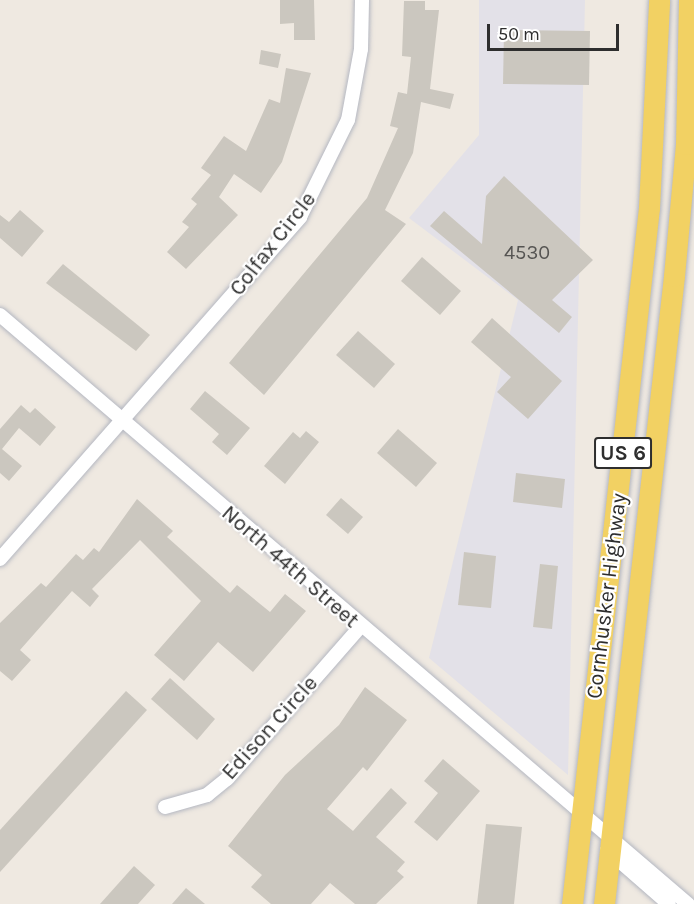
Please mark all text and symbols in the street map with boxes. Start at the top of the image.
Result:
scale bar [490,12,622,50]
text: 50 m [498,23,540,45]
street label: Colfax Circle [224,187,322,301]
house number: 4530 [504,240,550,264]
road number: US 6 [593,435,653,471]
street label: Cornhusker Highway [581,492,633,700]
street label: North 44th Street [216,500,364,634]
street label: Edison Circle [216,671,324,785]

